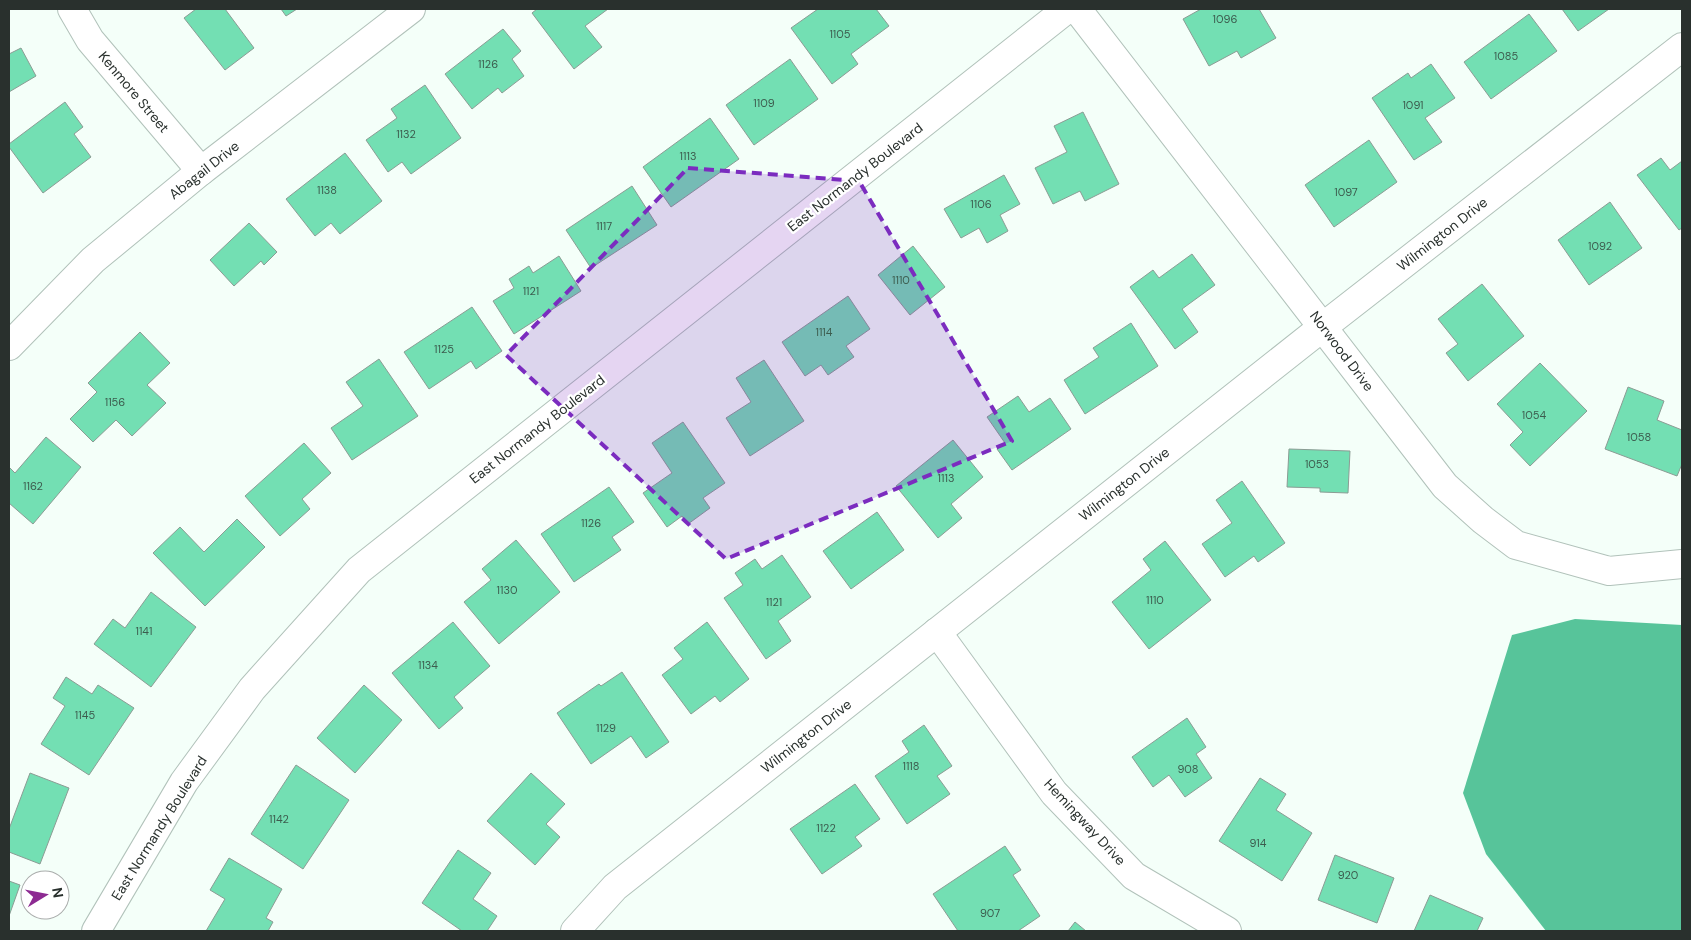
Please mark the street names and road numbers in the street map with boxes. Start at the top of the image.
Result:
street label: Kenmore Street [95,48,173,136]
street label: East Normandy Boulevard [784,119,926,235]
street label: Abagail Drive [165,137,243,203]
street label: Wilmington Drive [1393,193,1491,275]
street label: Norwood Drive [1306,307,1378,395]
street label: East Normandy Boulevard [466,371,608,487]
street label: Wilmington Drive [1075,443,1173,525]
street label: Wilmington Drive [757,695,855,777]
street label: East Normandy Boulevard [107,752,211,904]
street label: Hemingway Drive [1040,775,1130,869]

